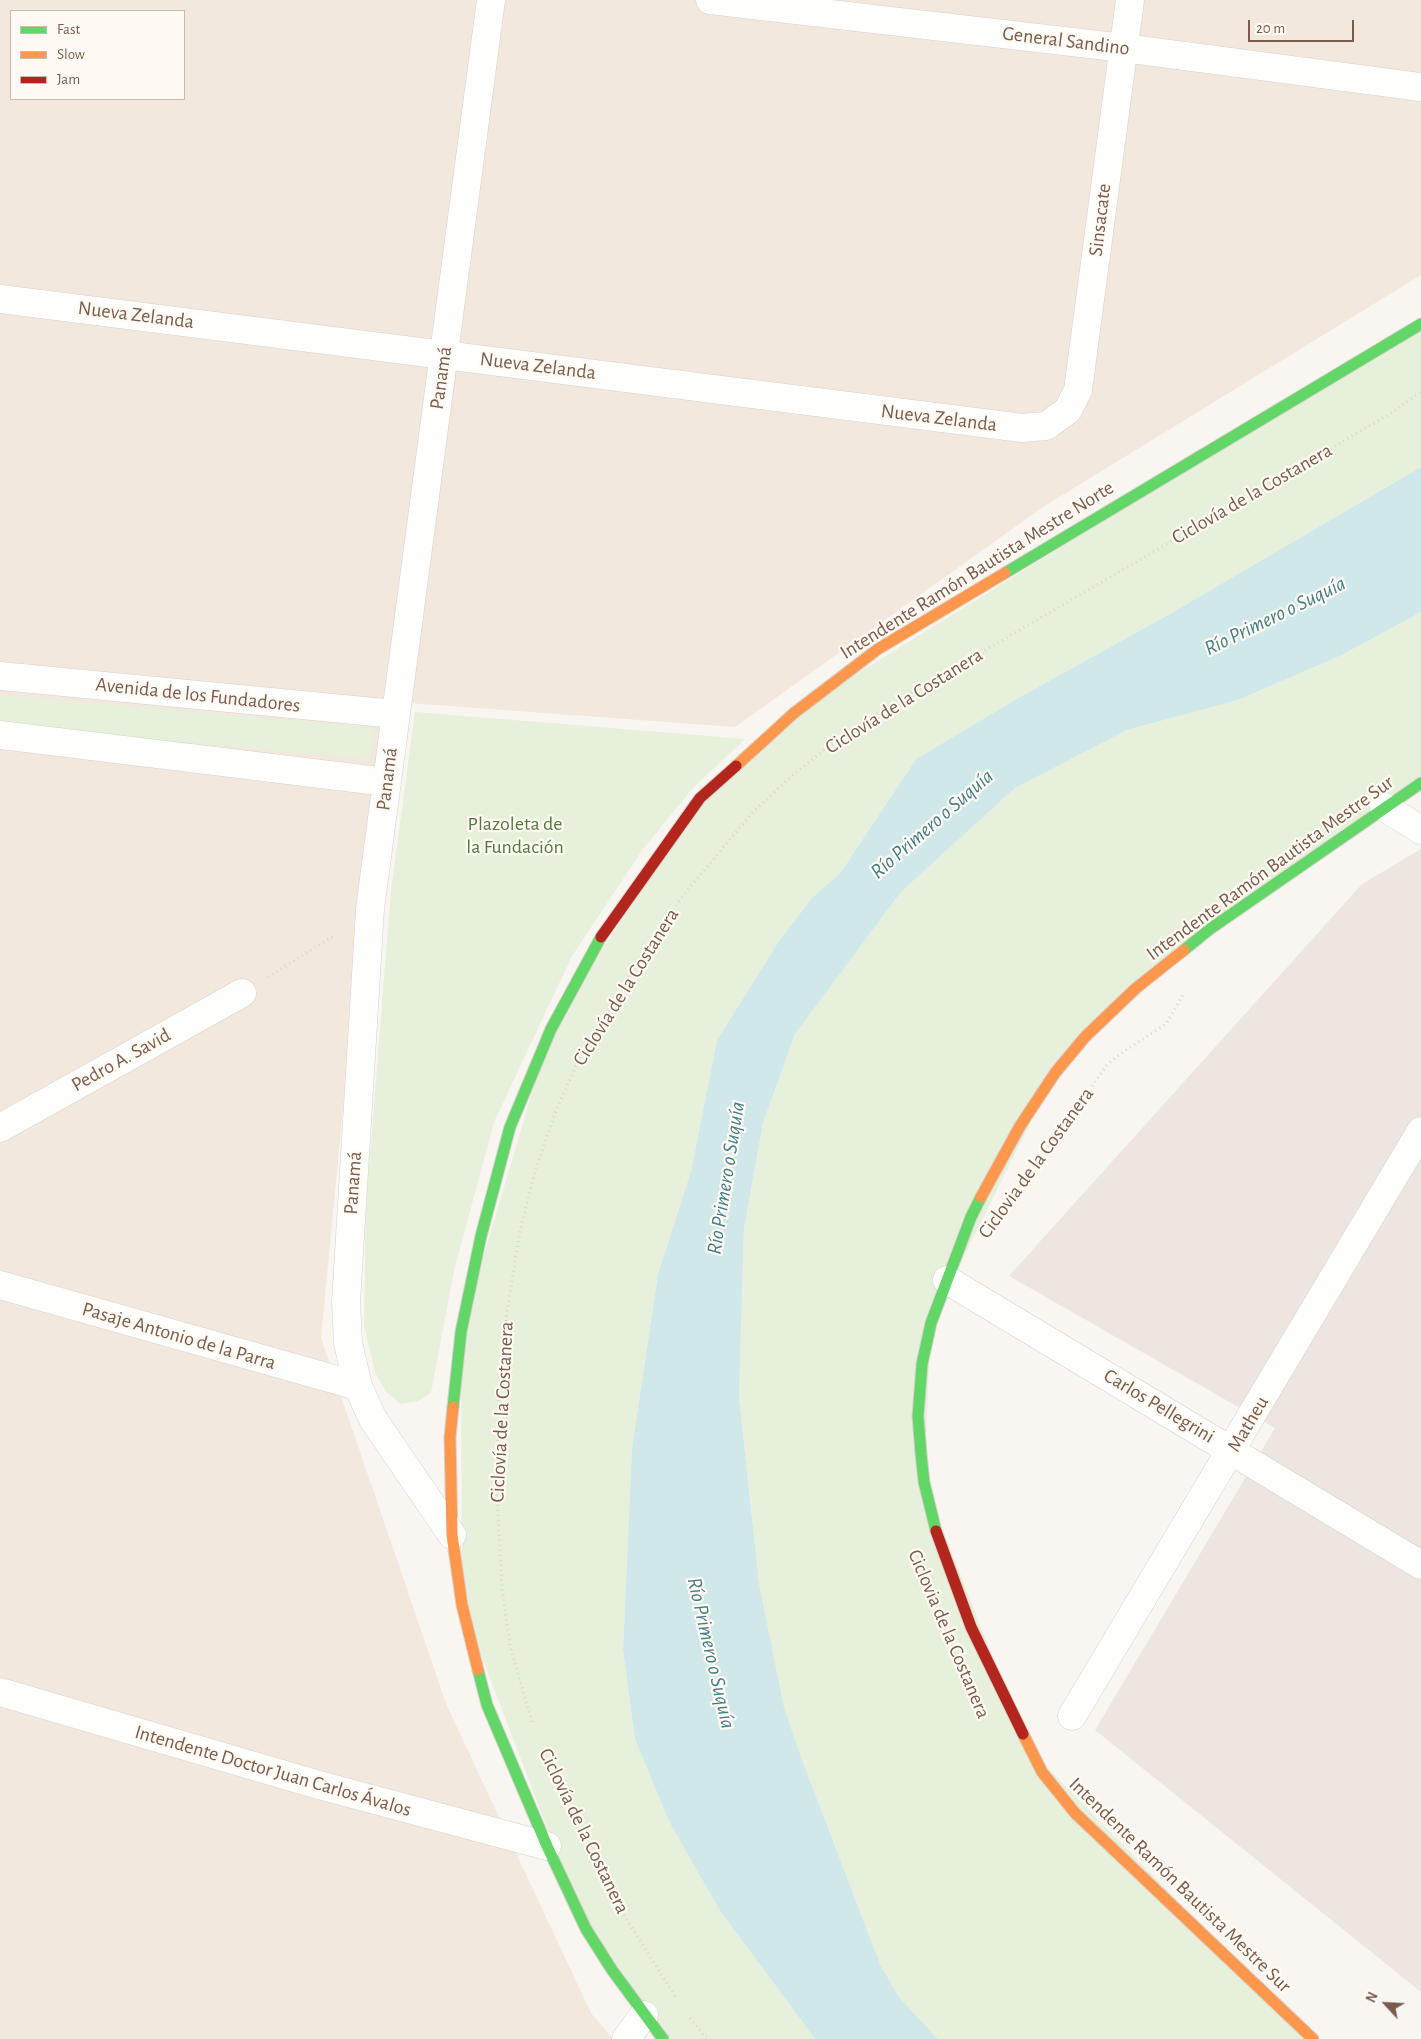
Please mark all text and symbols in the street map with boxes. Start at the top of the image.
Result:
legend [10,10,185,100]
scale bar [1251,10,1357,42]
street label: General Sandino [1001,21,1131,61]
text: 20 m [1256,21,1285,36]
text: Fast [57,22,80,37]
text: Slow [57,47,85,62]
text: Jam [57,72,80,87]
street label: Sinsacate [1084,182,1116,258]
street label: Nueva Zelanda [77,296,195,334]
street label: Panamá [425,345,457,411]
street label: Nueva Zelanda [479,347,597,385]
street label: Nueva Zelanda [880,399,998,437]
street label: Ciclovía de la Costanera [1167,438,1337,550]
street label: Intendente Ramón Bautista Mestre Norte [836,475,1118,665]
water label: Río Primero o Suquía [1200,571,1350,661]
street label: Ciclovía de la Costanera [821,643,987,759]
street label: Avenida de los Fundadores [94,672,302,718]
street label: Panamá [371,746,403,812]
water label: Río Primero o Suquía [865,764,999,884]
street label: Intendente Ramón Bautista Mestre Sur [1142,770,1398,966]
park label: Plazoleta de la Fundación [466,812,564,859]
street label: Ciclovía de la Costanera [568,904,684,1070]
street label: Pedro A. Savid [67,1023,175,1097]
street label: Ciclovia de la Costanera [973,1083,1099,1243]
water label: Río Primero o Suquía [701,1100,751,1256]
street label: Panamá [339,1150,367,1216]
street label: Pasaje Antonio de la Parra [79,1297,279,1375]
street label: Ciclovía de la Costanera [485,1321,519,1503]
street label: Carlos Pellegrini [1099,1363,1219,1449]
street label: Matheu [1222,1392,1274,1456]
street label: Ciclovia de la Costanera [903,1546,995,1722]
water label: Río Primero o Suquía [681,1575,741,1731]
street label: Intendente Doctor Juan Carlos Ávalos [132,1720,414,1822]
street label: Ciclovía de la Costanera [533,1744,635,1918]
street label: Intendente Ramón Bautista Mestre Sur [1064,1772,1296,1998]
north arrow [1361,1979,1411,2029]
text: N [1364,1990,1381,2005]

